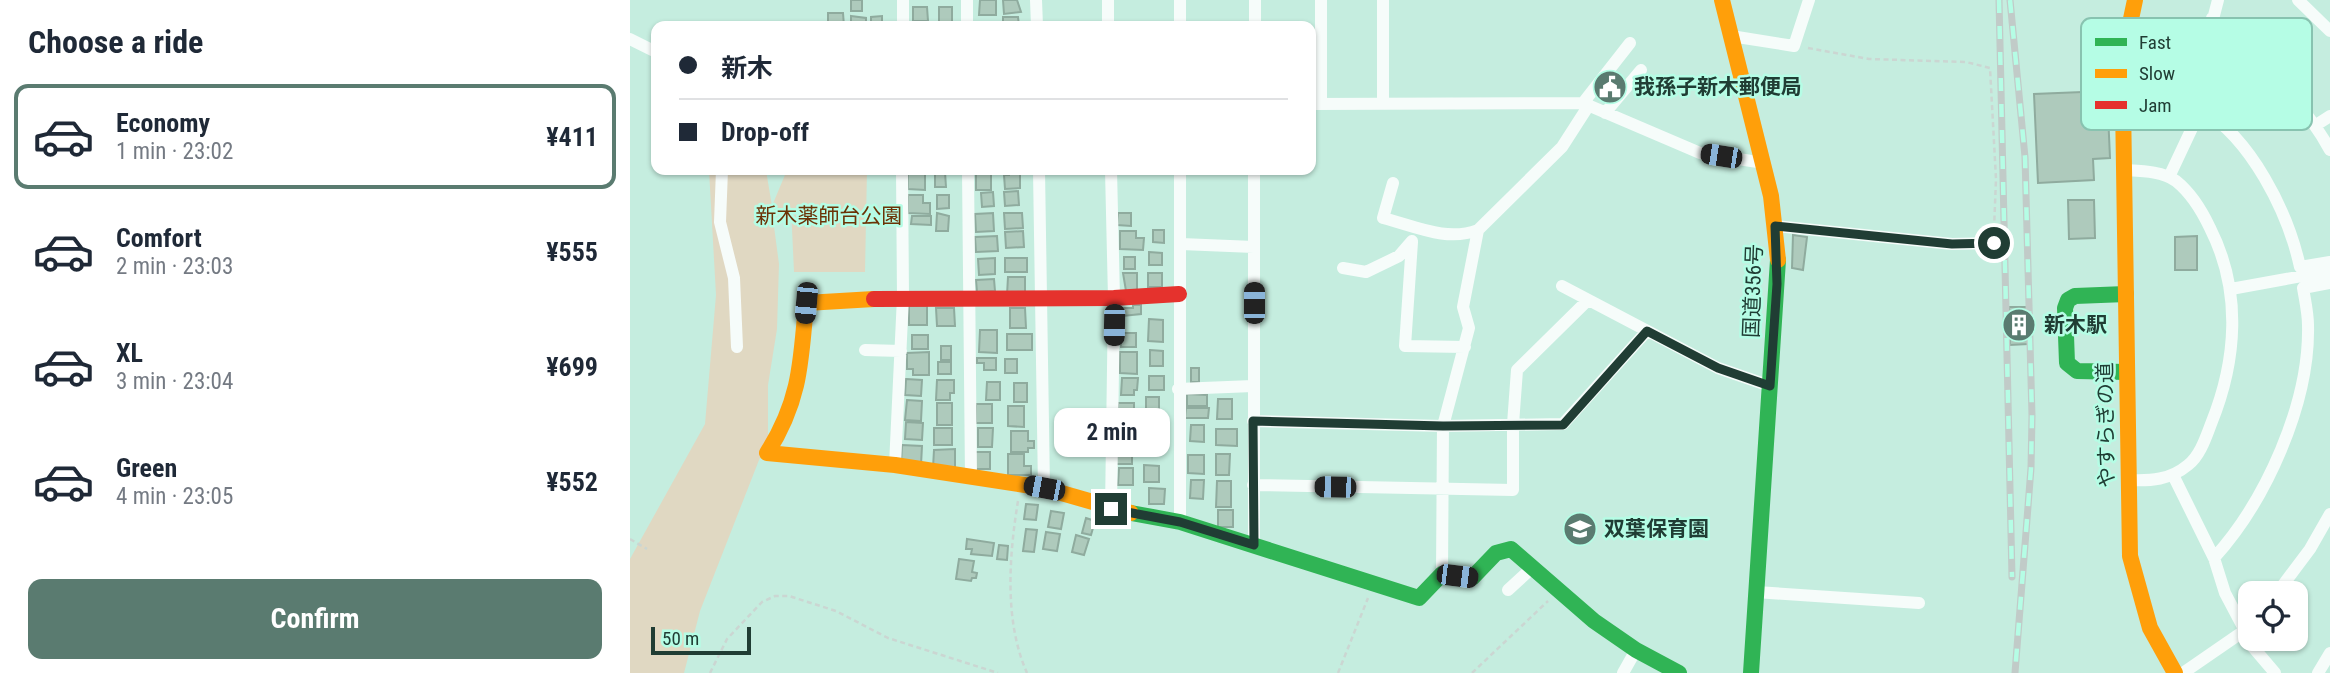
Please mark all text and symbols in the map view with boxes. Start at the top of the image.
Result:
legend [2081,18,2312,130]
text: Choose a ride [28,23,203,61]
text: Fast [2139,31,2171,54]
text: 新木 [721,53,773,83]
text: Slow [2139,62,2175,85]
public building icon: 我孫子新木郵便局 [1591,68,1629,106]
place label: 我孫子新木郵便局 [1634,75,1802,99]
text: Jam [2139,94,2172,117]
icon: car [32,105,95,168]
text: Economy [116,108,210,138]
text: Drop-off [721,117,809,147]
text: ¥411 [546,122,598,152]
text: 1 min · 23:02 [116,138,233,165]
car [1699,142,1744,170]
park label: 新木薬師台公園 [756,204,903,228]
icon: car [32,220,95,283]
text: Comfort [116,223,202,253]
route start [1978,227,2010,259]
text: ¥555 [546,237,598,267]
street label: 国道356号 [1739,244,1767,338]
text: 2 min · 23:03 [116,253,233,280]
car [794,281,819,325]
car [1244,282,1265,324]
car [1104,304,1125,346]
building icon: 新木駅 [2000,306,2038,344]
place label: 新木駅 [2044,313,2107,337]
icon: car [32,335,95,398]
text: XL [116,338,143,368]
text: ¥699 [546,352,598,382]
street label: やすらぎの道 [2093,362,2119,488]
text: 3 min · 23:04 [116,368,233,395]
callout: 2 min [1053,407,1169,456]
text: 2 min [1086,419,1138,446]
icon: car [32,450,95,513]
text: Green [116,453,177,483]
text: ¥552 [546,467,598,497]
car [1022,474,1067,502]
car [1314,476,1357,498]
text: 4 min · 23:05 [116,483,233,510]
route end [1095,493,1127,525]
school or university icon: 双葉保育園 [1561,510,1599,548]
place label: 双葉保育園 [1604,517,1709,541]
car [1435,563,1480,589]
button: Confirm [28,579,602,659]
map controls [2238,581,2308,651]
button: locate [2238,581,2308,651]
scale bar [651,624,751,656]
text: 50 m [662,627,699,650]

